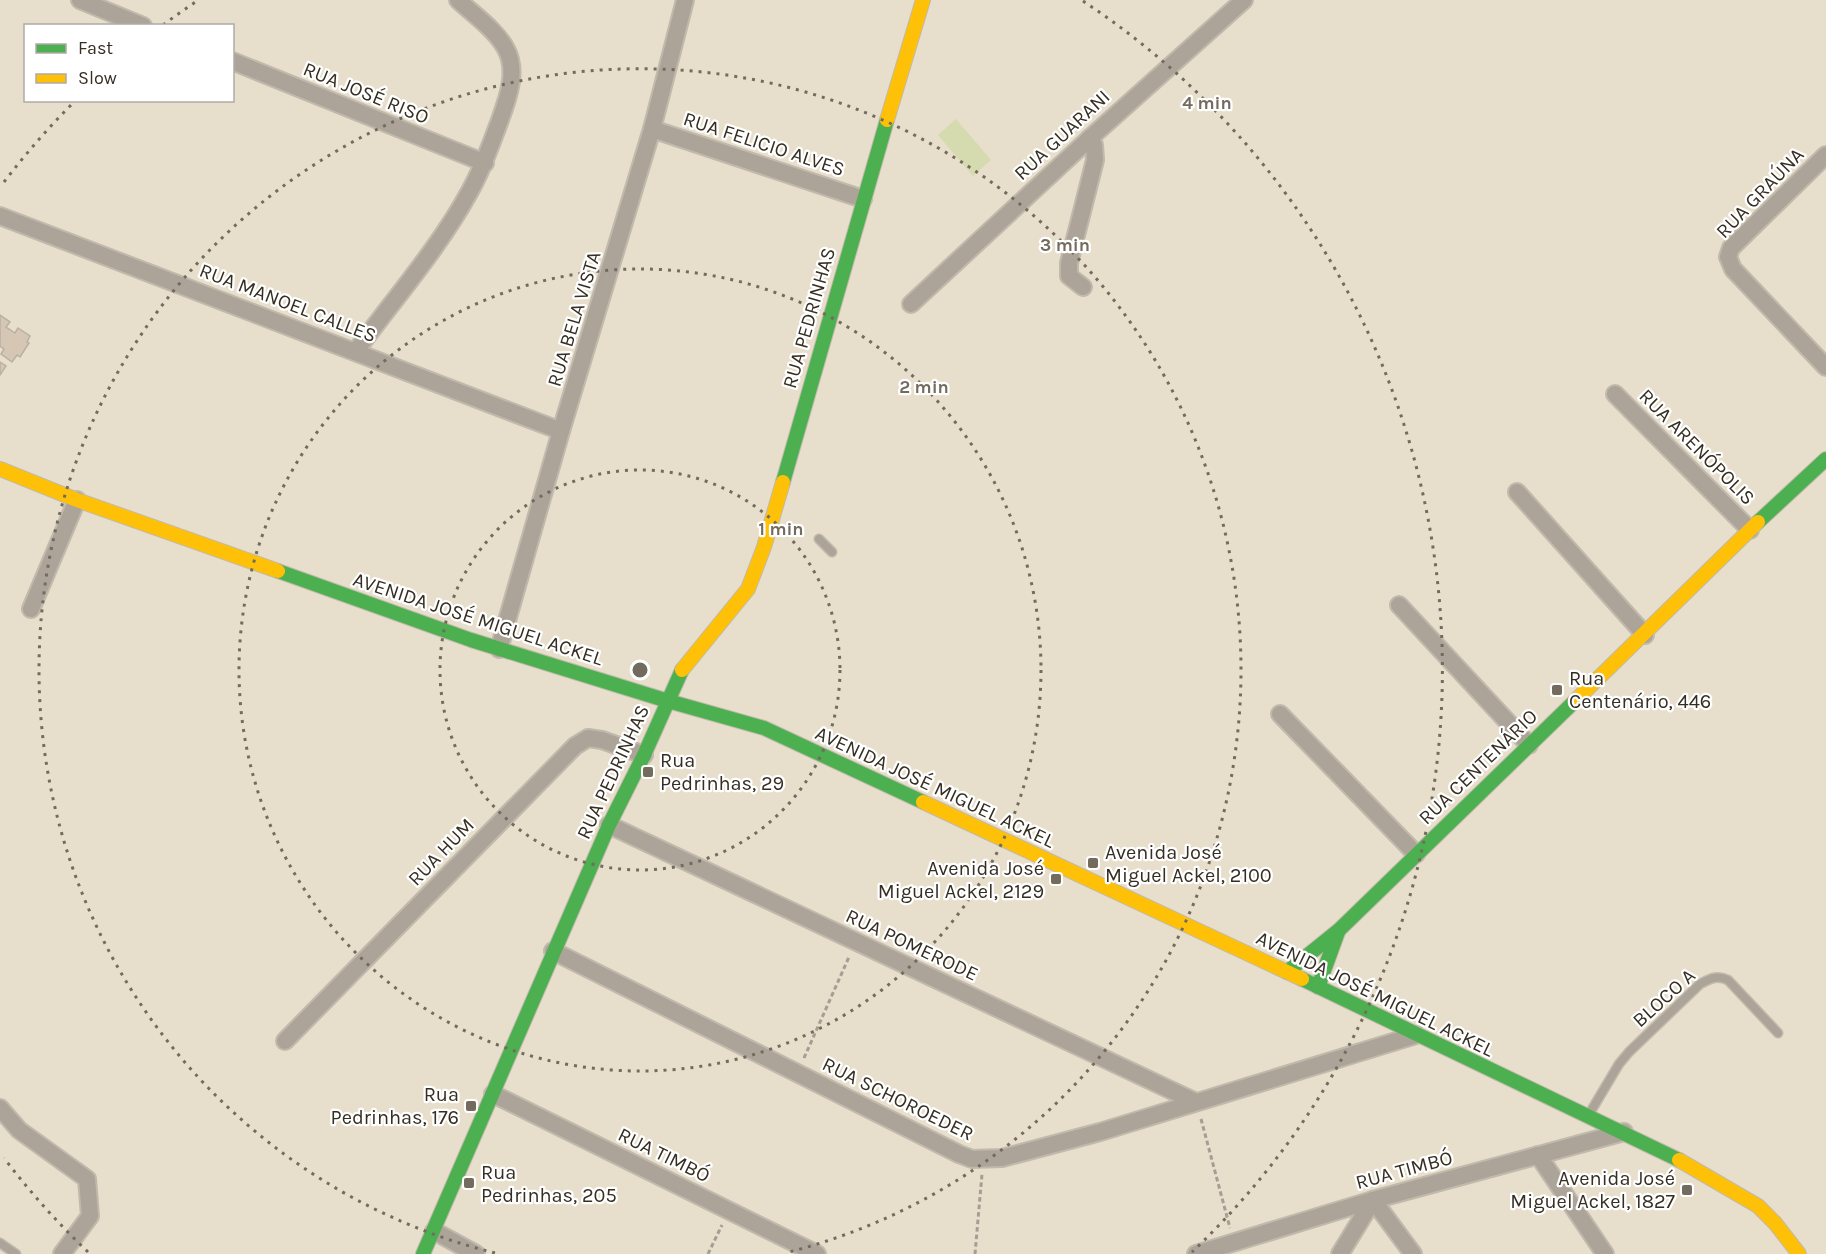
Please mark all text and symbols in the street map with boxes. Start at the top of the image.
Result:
legend [24,24,234,102]
text: Fast [78,37,113,59]
street label: RUA JOSÉ RISO [300,56,433,129]
text: Slow [78,67,117,89]
street label: RUA GUARANI [1010,85,1114,185]
text: 4 min [1182,92,1232,114]
street label: RUA FELICIO ALVES [680,107,848,181]
street label: RUA GRAÚNA [1711,142,1809,243]
text: 3 min [1040,234,1090,256]
street label: RUA PEDRINHAS [778,245,840,391]
street label: RUA BELA VISTA [542,248,606,390]
street label: RUA MANOEL CALLES [196,259,380,347]
text: 2 min [899,376,949,398]
street label: RUA ARENÓPOLIS [1634,384,1760,510]
text: 1 min [758,518,804,540]
street label: AVENIDA JOSÉ MIGUEL ACKEL [350,567,607,671]
centre of rings [630,660,650,680]
place label: Rua Centenário, 446 [1569,667,1711,713]
marker: Rua Centenário, 446 [1550,683,1564,697]
street label: RUA PEDRINHAS [572,701,654,843]
street label: RUA CENTENÁRIO [1413,704,1542,829]
street label: AVENIDA JOSÉ MIGUEL ACKEL [812,720,1059,853]
place label: Rua Pedrinhas, 29 [660,749,784,795]
marker: Rua Pedrinhas, 29 [641,765,655,779]
street label: RUA HUM [403,813,479,891]
place label: Avenida José Miguel Ackel, 2100 [1105,841,1272,887]
marker: Avenida José Miguel Ackel, 2100 [1086,856,1100,870]
place label: Avenida José Miguel Ackel, 2129 [878,857,1044,903]
marker: Avenida José Miguel Ackel, 2129 [1049,872,1063,886]
street label: RUA POMERODE [842,904,982,986]
street label: AVENIDA JOSÉ MIGUEL ACKEL [1252,925,1499,1062]
street label: BLOCO A [1628,964,1700,1032]
street label: RUA SCHOROEDER [819,1052,977,1146]
place label: Rua Pedrinhas, 176 [331,1083,459,1129]
marker: Rua Pedrinhas, 176 [464,1099,478,1113]
street label: RUA TIMBÓ [614,1122,714,1187]
street label: RUA TIMBÓ [1353,1145,1455,1194]
place label: Rua Pedrinhas, 205 [481,1161,617,1207]
place label: Avenida José Miguel Ackel, 1827 [1510,1167,1676,1213]
marker: Rua Pedrinhas, 205 [462,1176,476,1190]
marker: Avenida José Miguel Ackel, 1827 [1680,1183,1694,1197]

